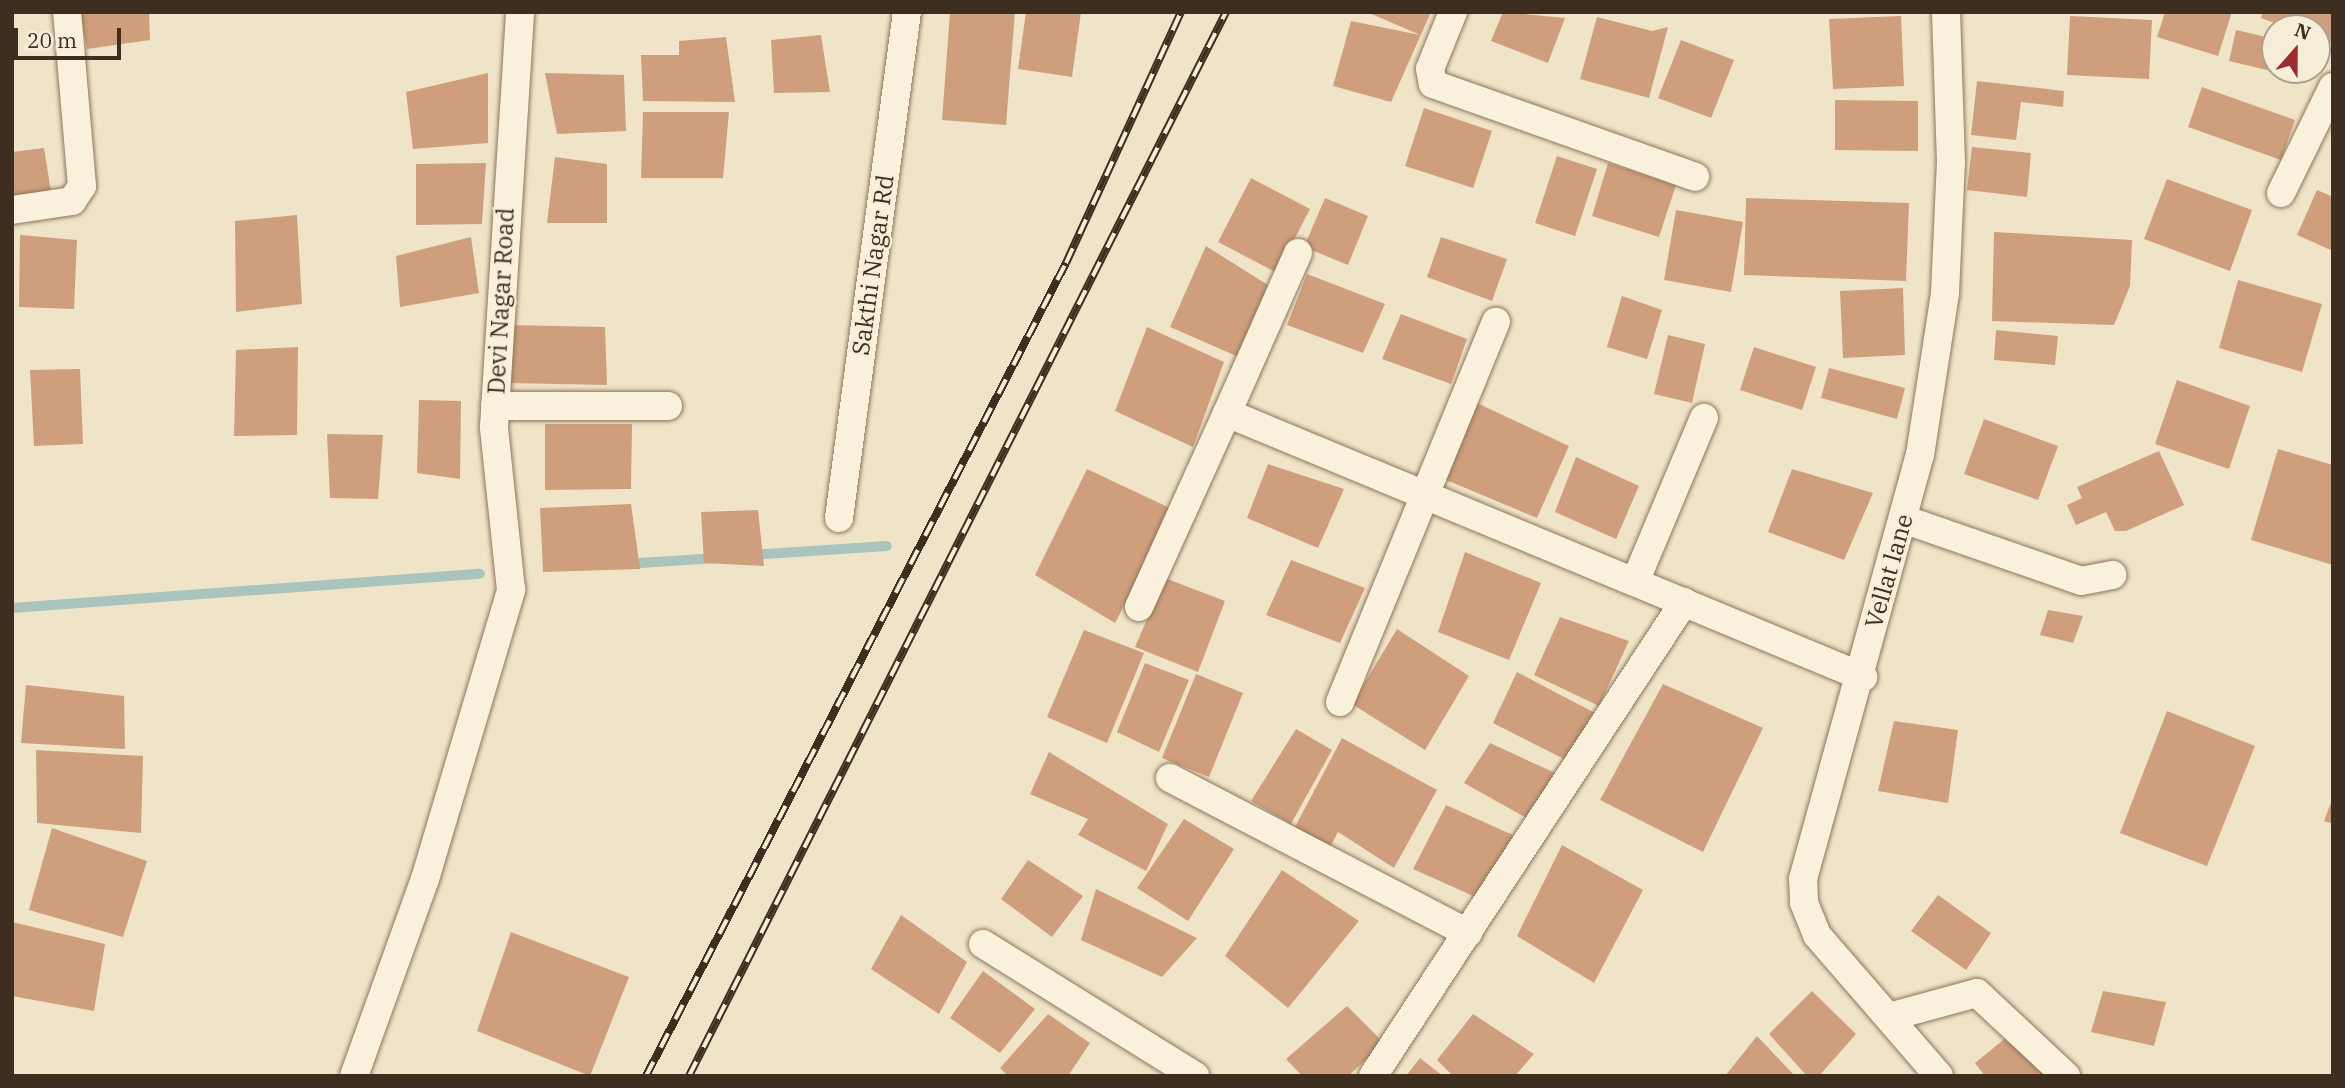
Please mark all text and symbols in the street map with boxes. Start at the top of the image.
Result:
scale bar [18,14,124,58]
north arrow [2261,14,2331,84]
text: N [2291,17,2314,45]
text: 20 m [27,26,77,54]
street label: Sakthi Nagar Rd [846,173,900,357]
street label: Devi Nagar Road [482,207,520,395]
street label: Vellat lane [1859,511,1919,631]

